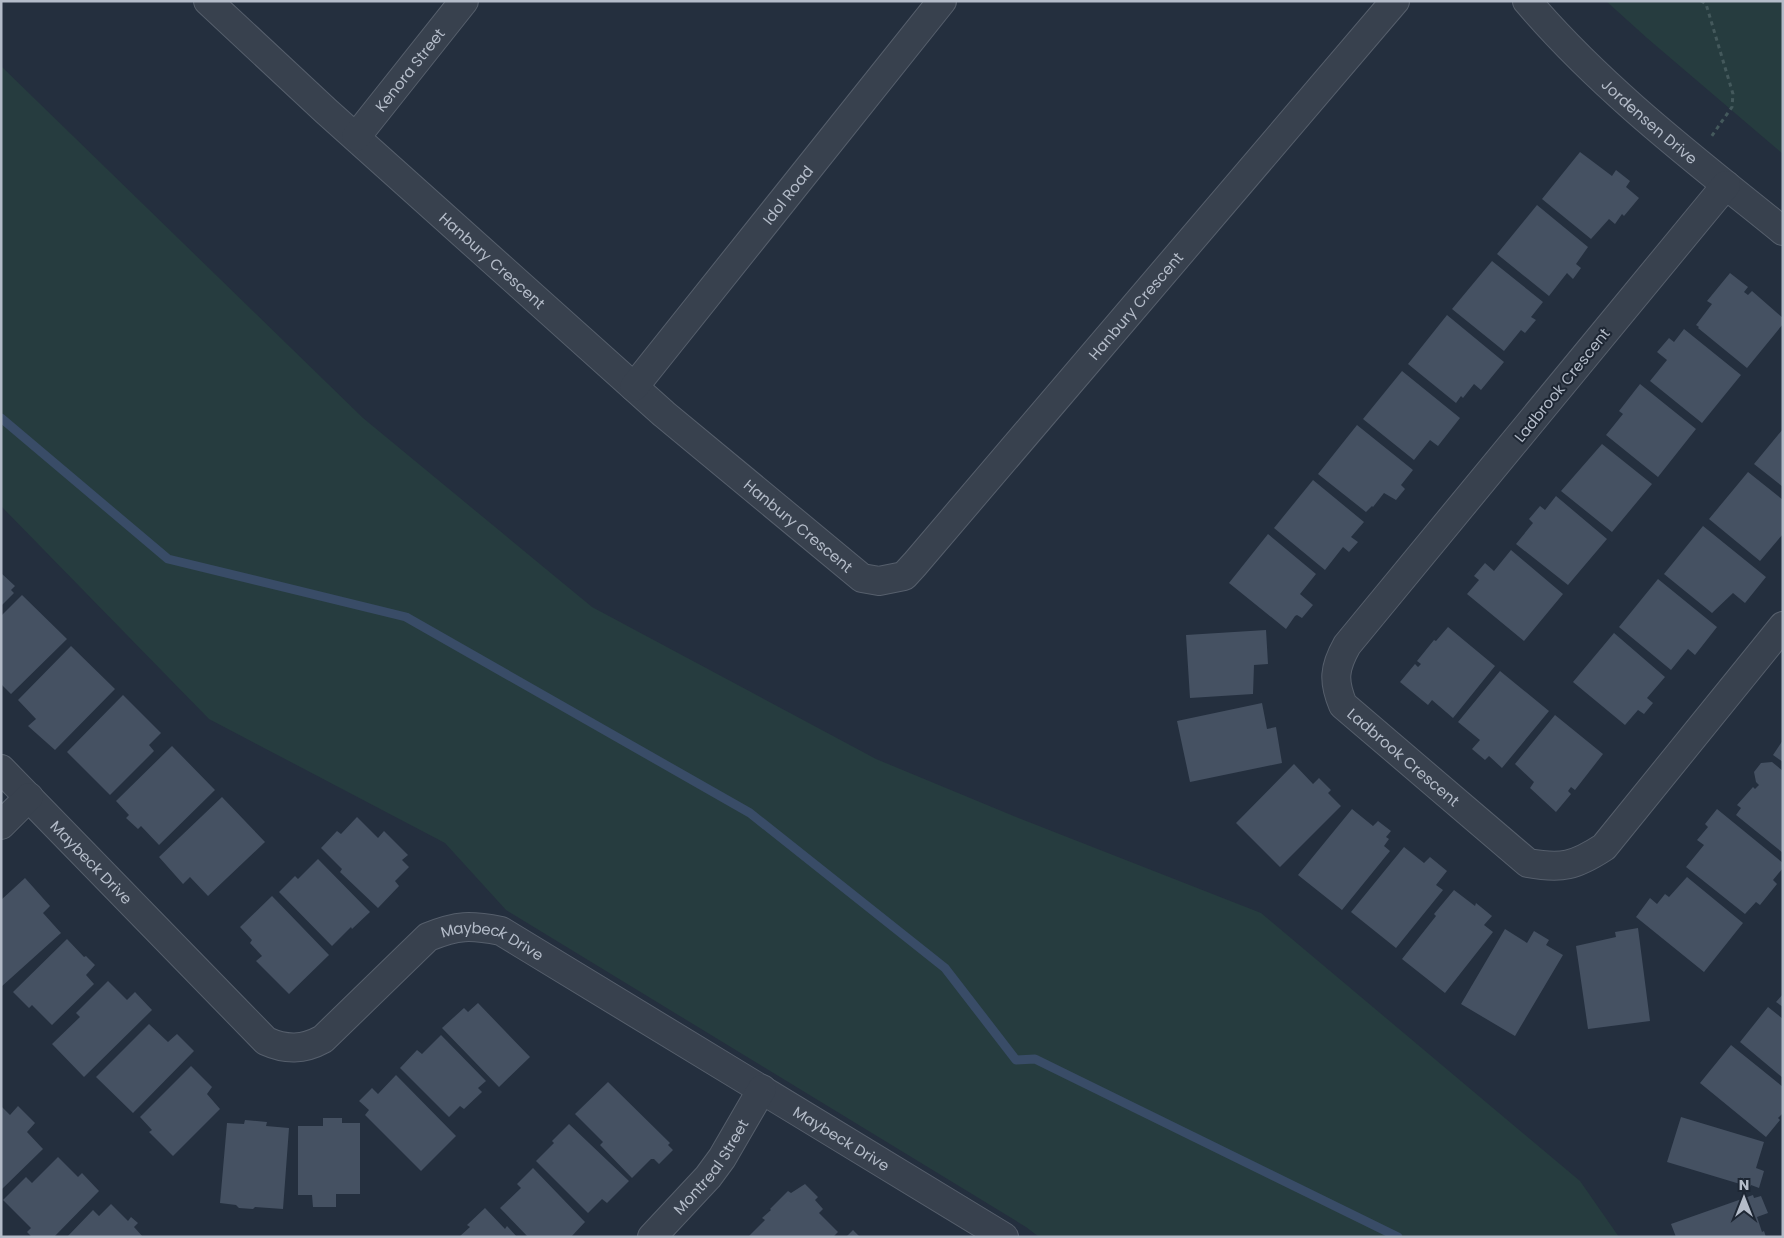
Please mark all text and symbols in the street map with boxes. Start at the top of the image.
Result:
street label: Kenora Street [370,23,449,116]
street label: Jordensen Drive [1597,74,1702,169]
street label: Idol Road [757,161,818,229]
street label: Hanbury Crescent [435,207,550,313]
street label: Hanbury Crescent [1083,247,1187,364]
street label: Ladbrook Crescent [1509,324,1615,446]
street label: Hanbury Crescent [740,474,858,577]
street label: Ladbrook Crescent [1343,703,1464,811]
street label: Maybeck Drive [46,816,137,909]
street label: Maybeck Drive [438,916,548,965]
street label: Maybeck Drive [789,1101,894,1176]
street label: Montreal Street [668,1115,753,1219]
north arrow [1719,1173,1769,1223]
text: N [1739,1175,1749,1195]

